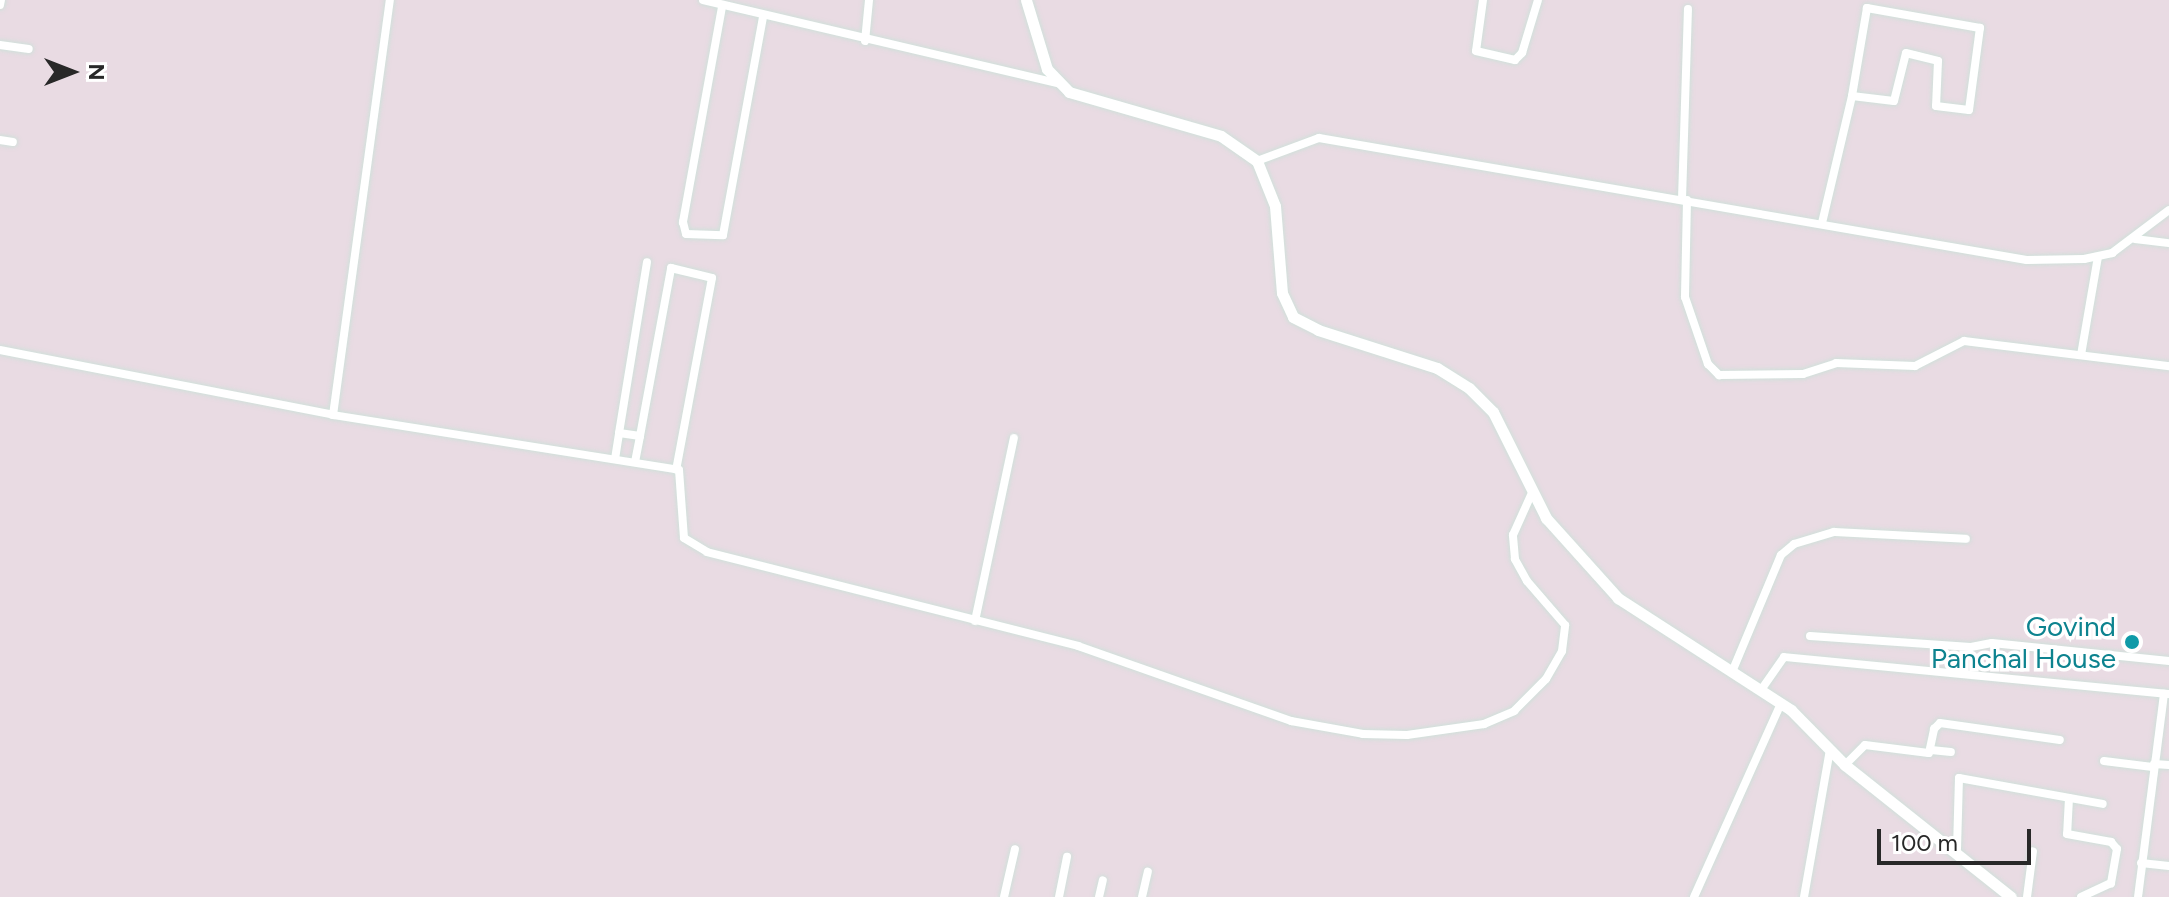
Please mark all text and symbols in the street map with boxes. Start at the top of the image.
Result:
north arrow [32,32,112,112]
text: N [83,63,110,81]
place label: Govind Panchal House [1931,609,2116,675]
marker: Govind Panchal House [2123,633,2141,651]
scale bar [1881,813,2035,863]
text: 100 m [1891,828,1958,857]

